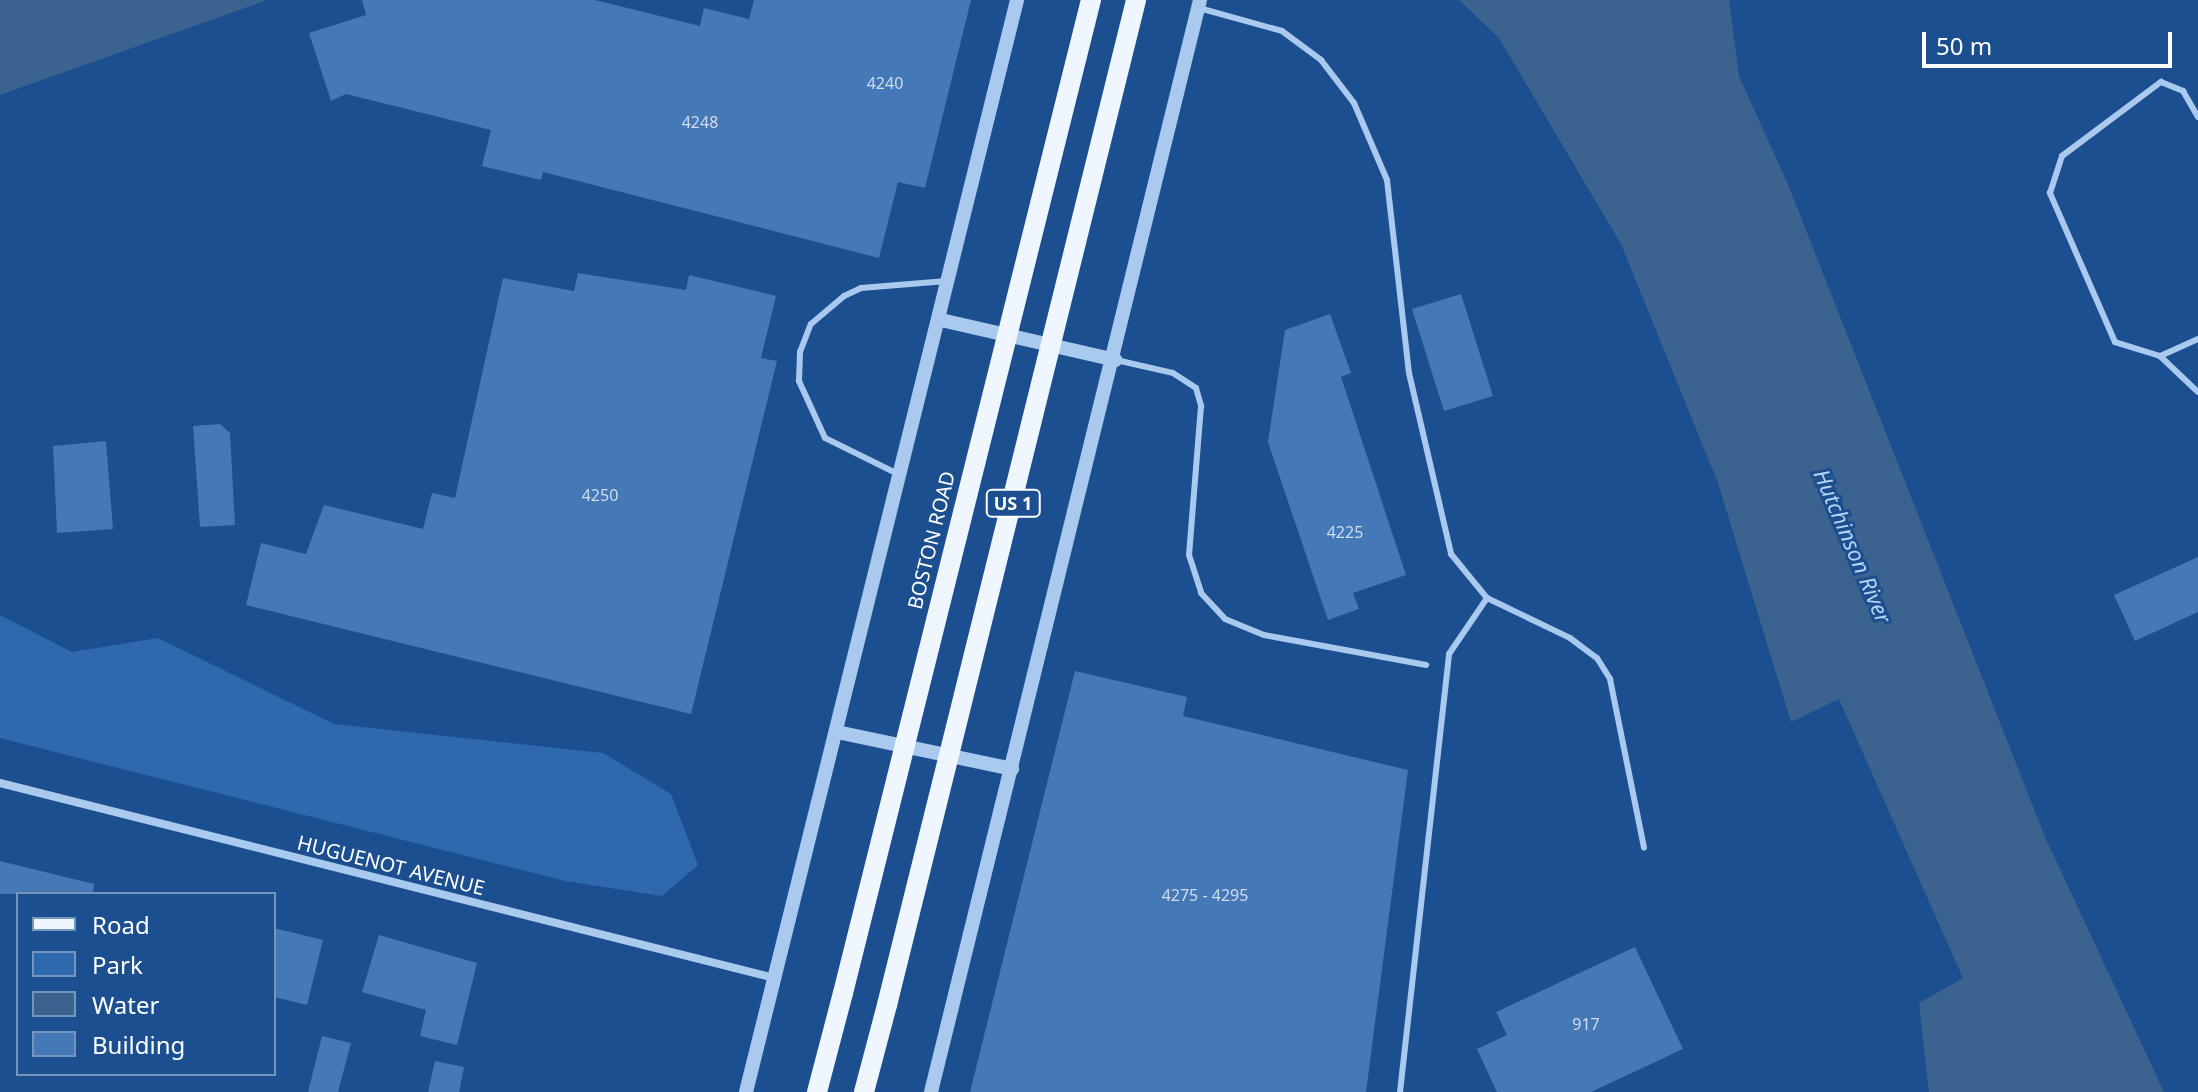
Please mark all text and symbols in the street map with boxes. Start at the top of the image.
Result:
scale bar [1926,16,2176,66]
text: 50 m [1936,29,1992,62]
house number: 4240 [867,73,903,93]
house number: 4248 [682,112,718,132]
water label: Hutchinson River [1809,465,1897,627]
street label: BOSTON ROAD [902,469,960,611]
house number: 4250 [582,485,618,505]
road number: US 1 [985,489,1041,517]
house number: 4225 [1327,522,1363,542]
street label: HUGUENOT AVENUE [295,830,487,900]
house number: 4275 - 4295 [1162,885,1248,905]
legend [16,892,276,1076]
text: Road [92,908,150,941]
text: Park [92,948,143,981]
text: Water [92,988,159,1021]
house number: 917 [1572,1014,1600,1034]
text: Building [92,1028,185,1061]

